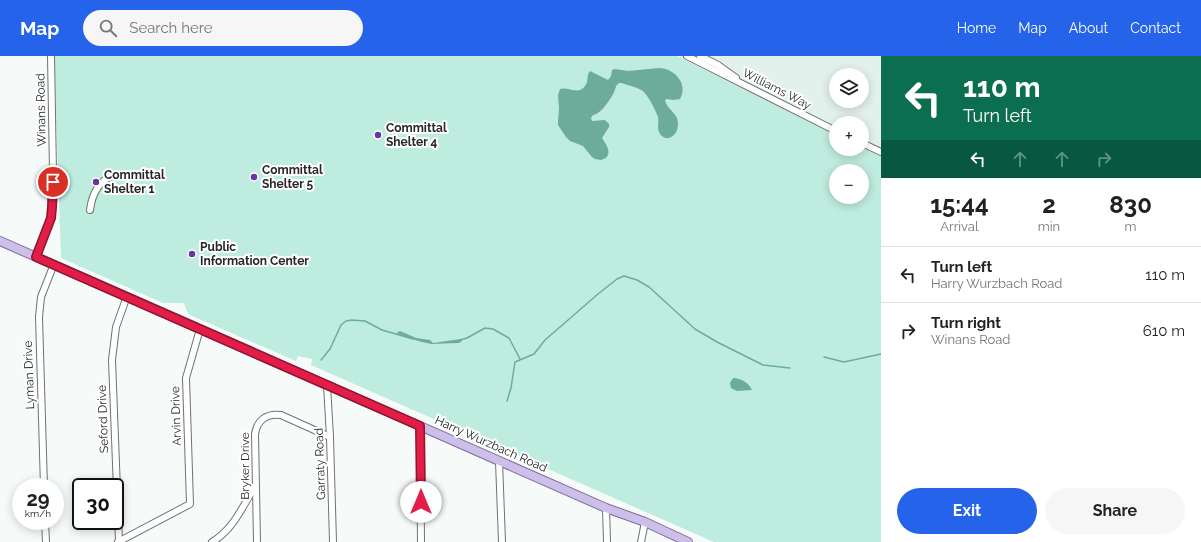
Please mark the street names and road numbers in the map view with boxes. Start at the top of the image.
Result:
street label: Williams Way [740,66,814,113]
street label: Winans Road [33,73,49,147]
street label: Lyman Drive [21,340,37,410]
street label: Seford Drive [95,385,111,453]
street label: Arvin Drive [168,386,184,446]
street label: Harry Wurzbach Road [433,413,549,475]
street label: Garraty Road [312,428,328,500]
street label: Bryker Drive [238,432,252,500]

